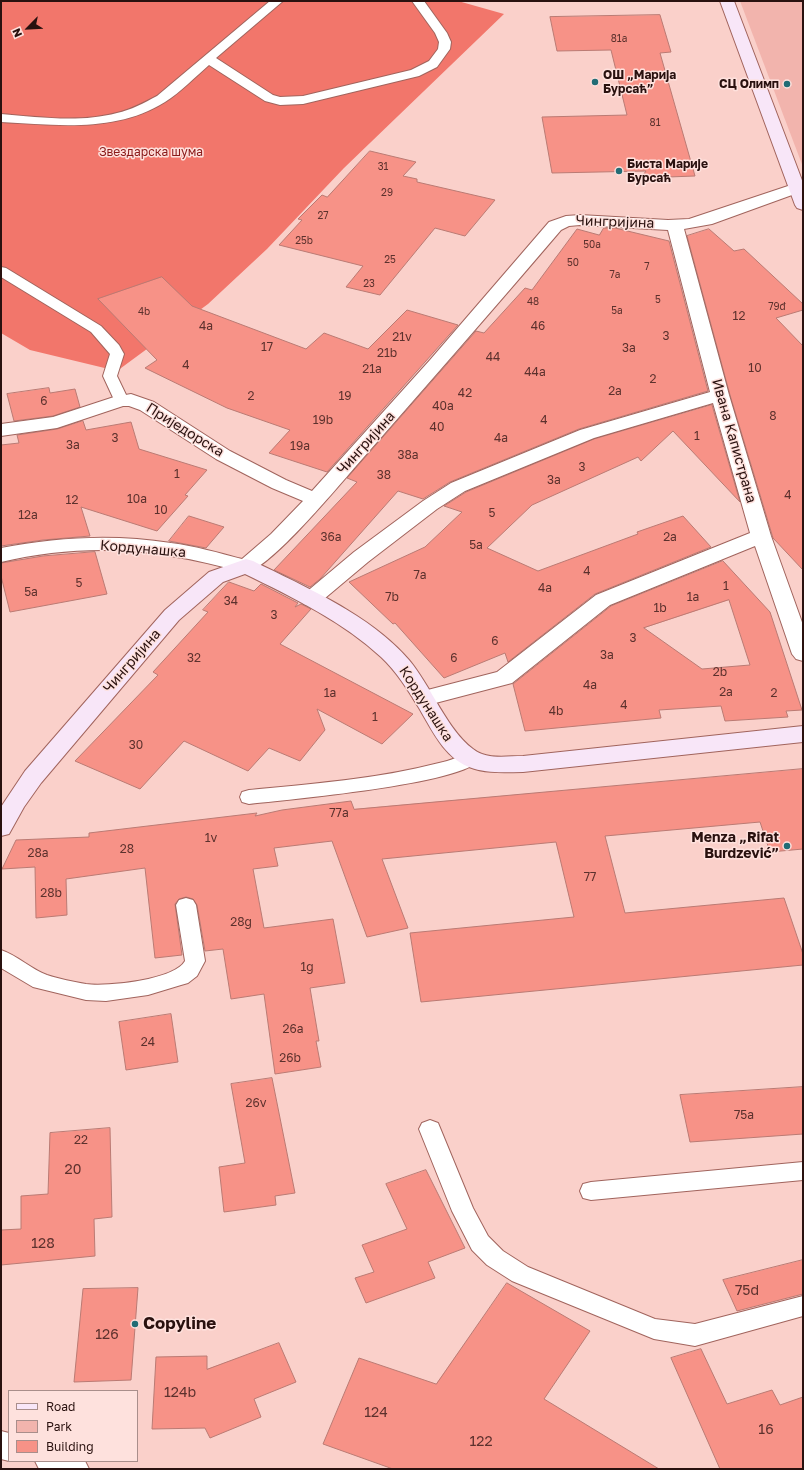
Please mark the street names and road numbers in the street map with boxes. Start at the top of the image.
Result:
street label: Чингријина [575,212,655,232]
street label: Ивана Капистрана [708,377,760,505]
street label: Приједорска [143,399,227,461]
street label: Чингријина [333,408,399,478]
street label: Кордунашка [99,537,187,561]
street label: Чингријина [100,626,164,696]
street label: Кордунашка [395,663,457,745]

